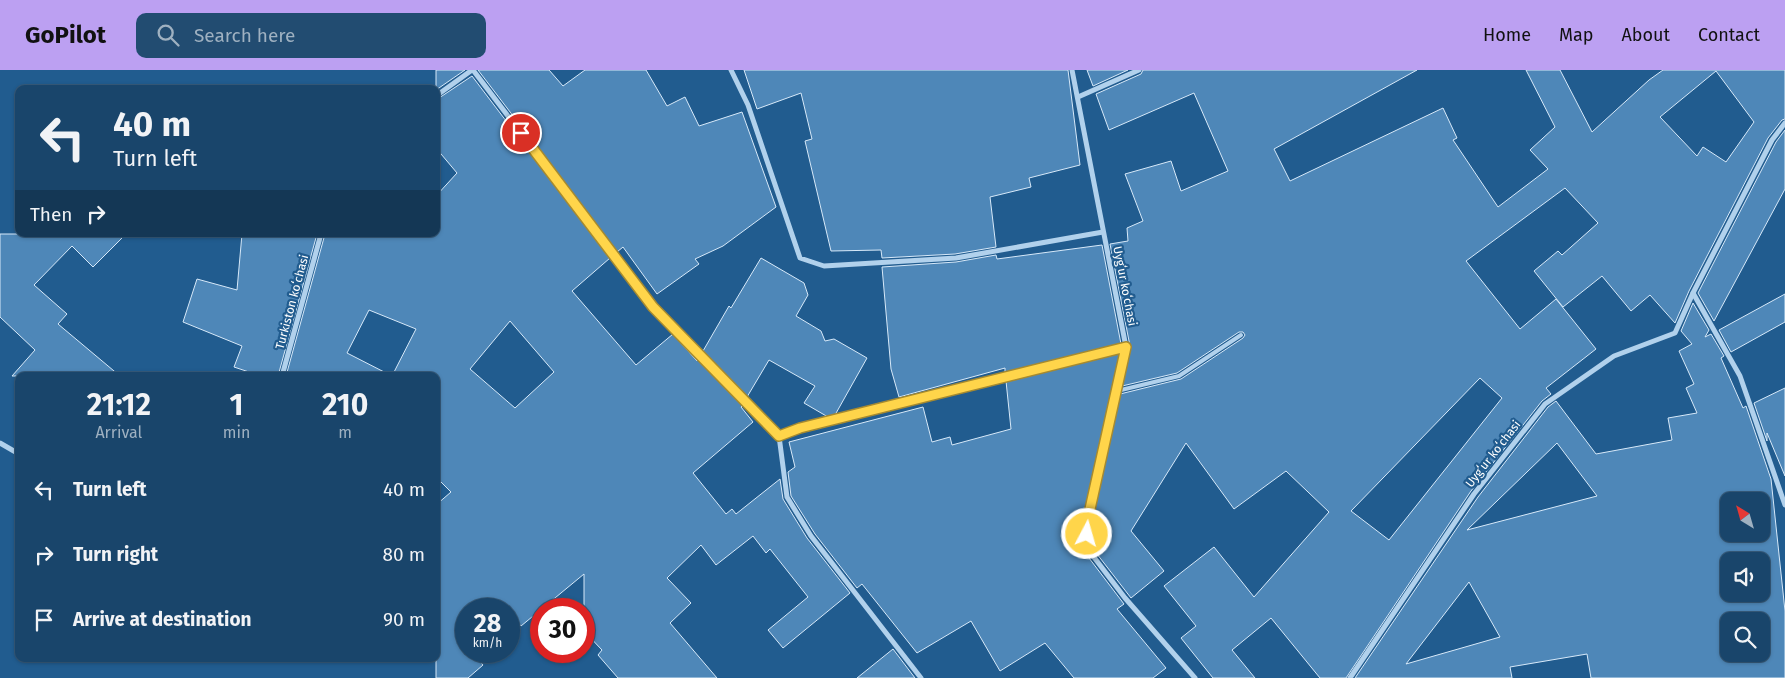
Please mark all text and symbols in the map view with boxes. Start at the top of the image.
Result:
search box [136,13,486,58]
text: GoPilot [25,21,106,49]
icon: search [154,21,182,49]
text: Search here [194,24,295,47]
text: Home [1483,24,1531,46]
text: Map [1559,24,1593,46]
text: About [1621,24,1670,46]
text: Contact [1698,24,1760,46]
text: 40 m [113,103,191,145]
icon: left [30,105,95,170]
pin [500,112,542,154]
icon: arrive [507,119,535,147]
text: Turn left [113,145,197,172]
icon: right [82,200,110,228]
text: Then [30,203,72,226]
street label: Uygʻur koʻchasi [1110,245,1141,327]
street label: Turkiston koʻchasi [272,253,311,351]
text: 21:12 [87,387,151,423]
text: 1 [230,387,243,423]
text: 210 [322,387,368,423]
street label: Uygʻur koʻchasi [1462,417,1523,490]
text: Arrival [95,423,142,442]
text: min [223,423,250,442]
text: m [338,423,352,442]
icon: left [30,476,58,504]
text: Turn left [73,478,147,501]
text: 40 m [383,478,425,501]
north arrow [1720,492,1770,542]
map controls [1720,492,1770,662]
position arrow [1060,507,1112,559]
icon: right [30,541,58,569]
text: Turn right [73,543,158,566]
text: 80 m [383,543,425,566]
button: sound [1720,552,1770,602]
speed limit sign: 30 [530,598,595,663]
icon: arrive [30,606,58,634]
text: Arrive at destination [73,608,252,631]
text: 90 m [383,608,425,631]
text: 28 [474,609,501,639]
button: search [1720,612,1770,662]
text: km/h [473,636,502,650]

